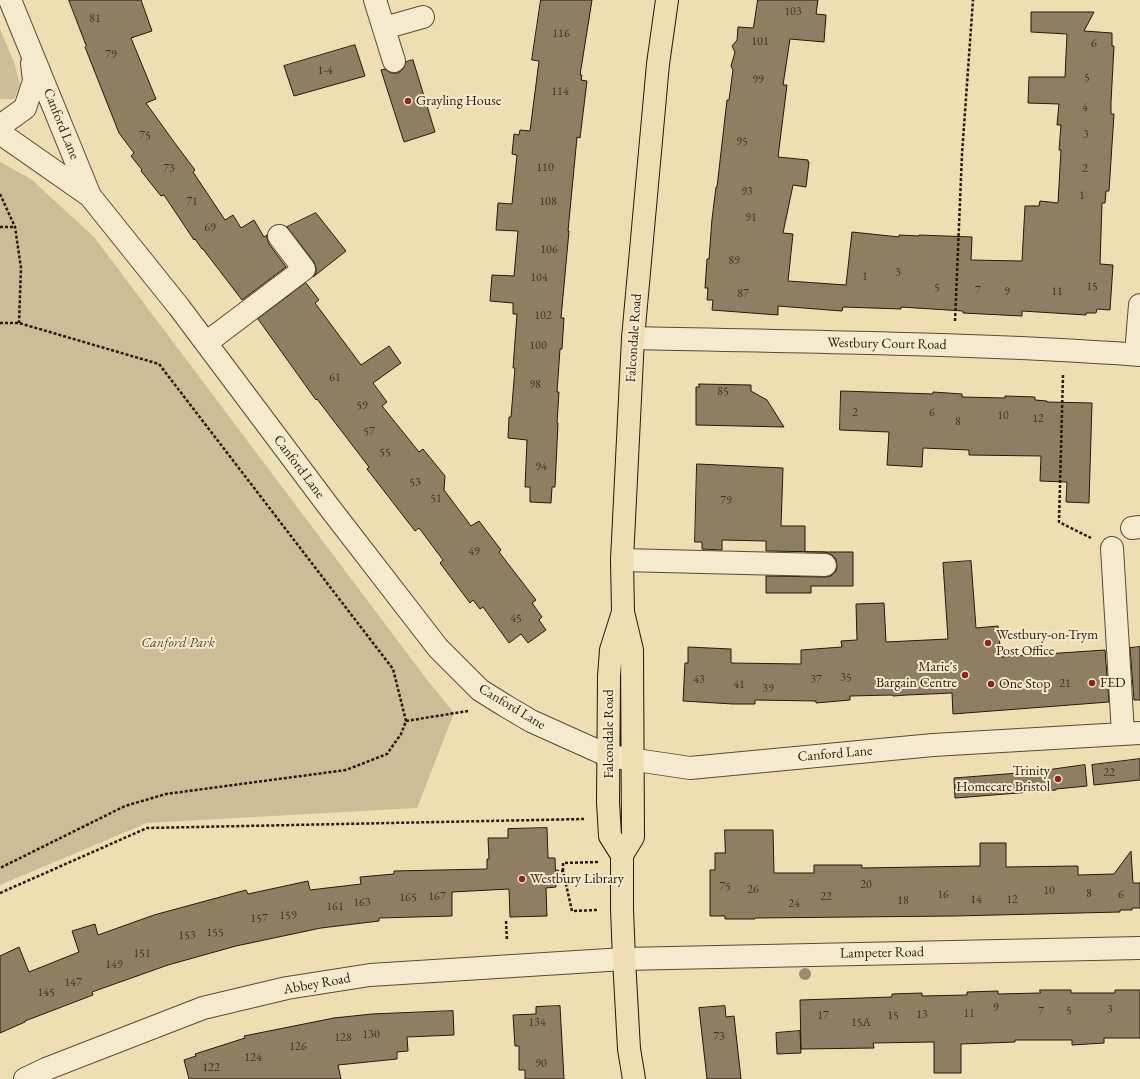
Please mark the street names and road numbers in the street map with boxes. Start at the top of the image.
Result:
street label: Canford Lane [39,86,83,162]
street label: Falcondale Road [623,293,645,383]
street label: Westbury Court Road [827,335,947,353]
street label: Canford Lane [270,432,328,502]
street label: Canford Lane [475,680,549,734]
street label: Falcondale Road [601,689,617,779]
street label: Canford Lane [797,742,873,766]
street label: Lampeter Road [840,944,924,962]
street label: Abbey Road [282,970,352,998]

